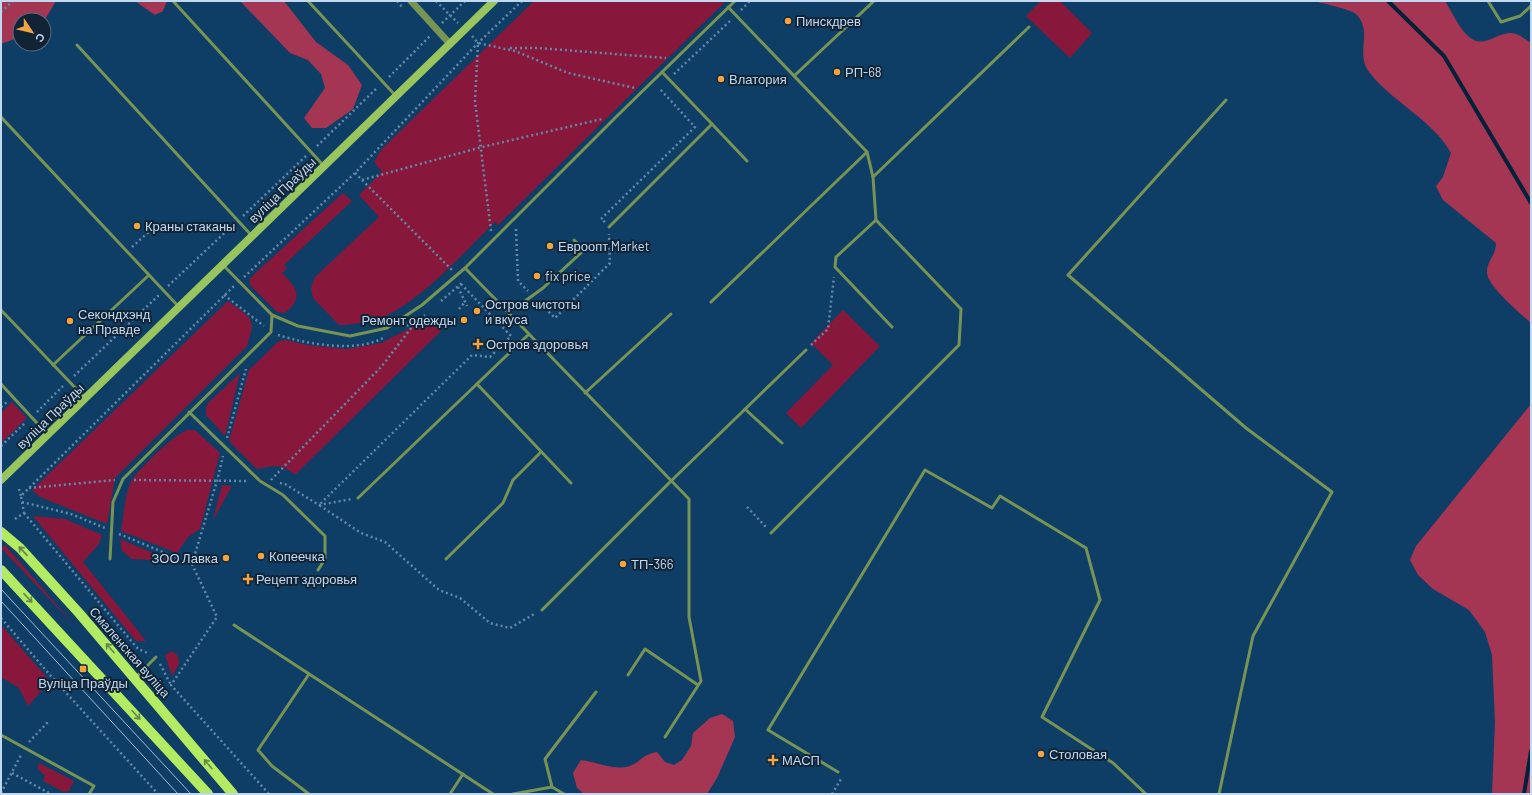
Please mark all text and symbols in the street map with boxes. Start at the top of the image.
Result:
north arrow [12,12,52,52]
place label: Пинскдрев [796,13,861,29]
marker: Пинскдрев [783,16,793,26]
text: С [33,31,48,45]
place label: РП-68 [845,64,882,80]
marker: РП-68 [832,67,842,77]
place label: Влатория [729,71,787,87]
marker: Влатория [716,74,726,84]
street label: вуліца Праўды [245,154,319,226]
place label: Краны стаканы [145,218,235,234]
marker: Краны стаканы [132,221,142,231]
place label: Евроопт Market [558,238,649,254]
marker: Евроопт Market [545,241,555,251]
place label: fix price [545,268,591,284]
marker: fix price [532,271,542,281]
place label: Остров чистоты и вкуса [485,296,580,327]
place label: Секондхэнд на Правде [78,306,151,337]
marker: Остров чистоты и вкуса [472,306,482,316]
place label: Ремонт одежды [362,312,456,328]
marker: Ремонт одежды [459,315,469,325]
marker: Секондхэнд на Правде [65,316,75,326]
place label: Остров здоровья [486,336,588,352]
marker: Остров здоровья [473,339,483,349]
street label: вуліца Праўды [13,380,87,452]
one-way arrow [19,546,28,556]
place label: Копеечка [269,548,326,564]
place label: ЗОО Лавка [152,550,219,566]
marker: Копеечка [256,551,266,561]
marker: ЗОО Лавка [221,553,231,563]
place label: ТП-366 [631,556,674,572]
marker: ТП-366 [618,559,628,569]
place label: Рецепт здоровья [256,571,357,587]
marker: Рецепт здоровья [243,574,253,584]
one-way arrow [23,593,32,603]
street label: Смаленская вуліца [86,603,174,701]
one-way arrow [106,644,115,654]
marker: Вуліца Праўды [78,664,88,674]
place label: Вуліца Праўды [38,675,128,691]
one-way arrow [132,710,141,720]
place label: Столовая [1049,746,1107,762]
marker: Столовая [1036,749,1046,759]
place label: МАСП [782,752,820,768]
marker: МАСП [767,754,779,766]
one-way arrow [204,759,213,770]

